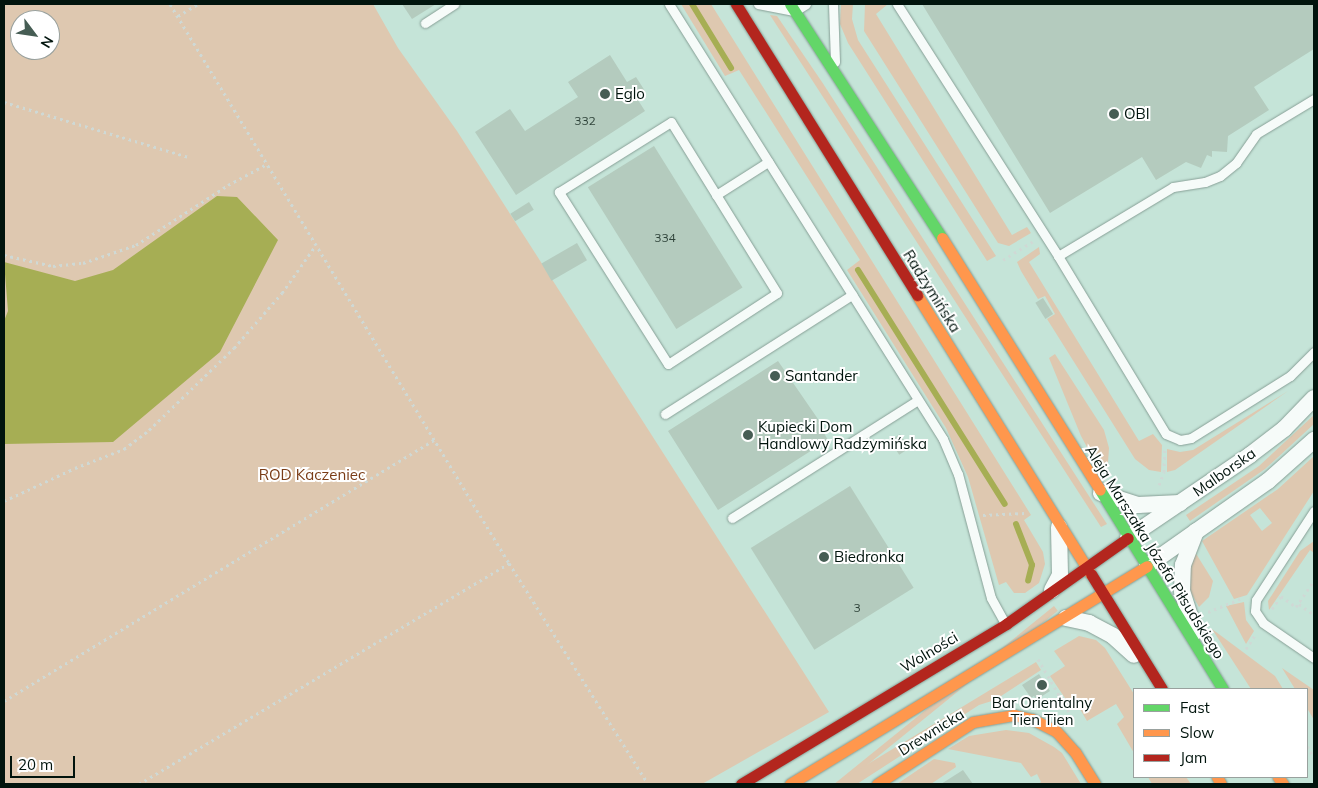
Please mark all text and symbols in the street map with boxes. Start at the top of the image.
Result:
north arrow [10,10,60,60]
text: N [37,33,57,51]
place label: Eglo [615,85,645,103]
marker: Eglo [599,88,611,100]
place label: OBI [1124,105,1150,123]
marker: OBI [1108,108,1120,120]
house number: 332 [574,114,596,128]
house number: 334 [654,231,676,245]
street label: Radzymińska [900,247,964,335]
place label: Santander [785,367,858,385]
marker: Santander [769,370,781,382]
place label: Kupiecki Dom Handlowy Radzymińska [758,417,927,452]
marker: Kupiecki Dom Handlowy Radzymińska [742,429,754,441]
street label: Aleja Marszałka Józefa Piłsudskiego [1082,442,1228,662]
street label: Malborska [1189,444,1259,500]
park label: ROD Kaczeniec [259,466,365,484]
place label: Biedronka [834,548,904,566]
marker: Biedronka [818,551,830,563]
house number: 3 [853,601,861,615]
street label: Wolności [897,628,961,676]
marker: Bar Orientalny Tien Tien [1036,679,1048,691]
legend [1133,688,1308,778]
place label: Bar Orientalny Tien Tien [992,693,1092,728]
text: Fast [1180,698,1210,717]
street label: Drewnicka [895,705,967,759]
text: Slow [1180,723,1214,742]
scale bar [12,746,78,778]
text: Jam [1180,748,1207,767]
text: 20 m [18,755,53,774]

